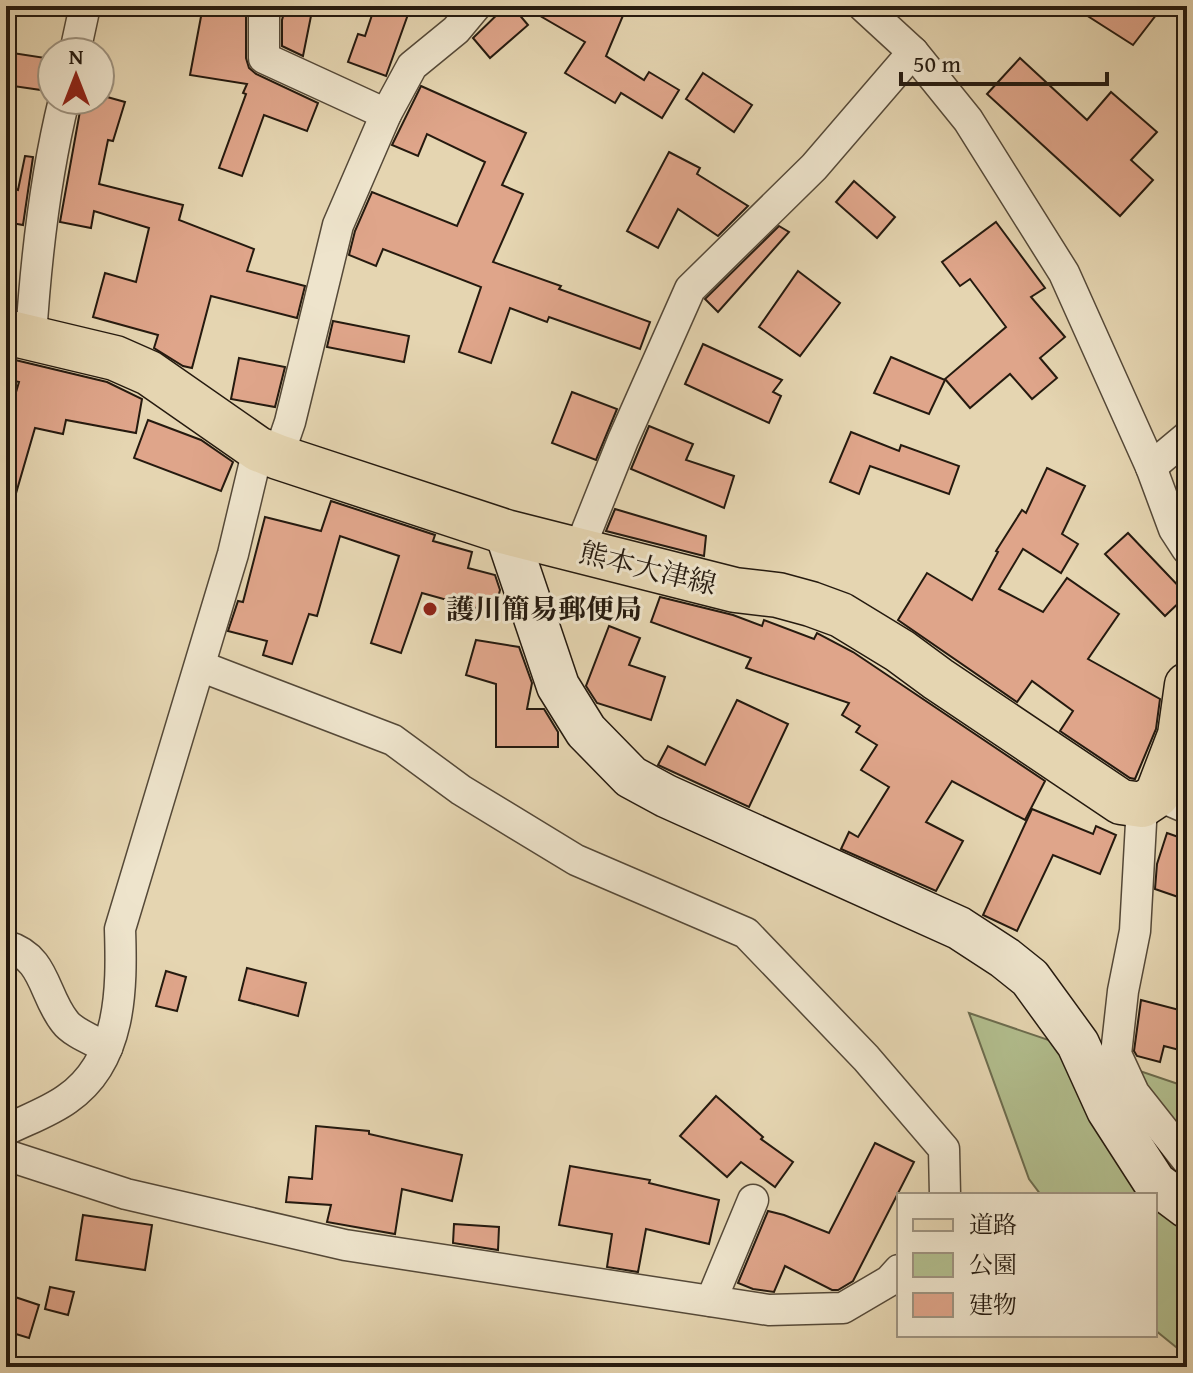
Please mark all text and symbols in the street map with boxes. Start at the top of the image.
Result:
north arrow [36,36,116,116]
scale bar [901,36,1107,86]
text: N [69,40,84,72]
text: 50 m [913,46,961,81]
street label: 熊本大津線 [575,531,721,604]
place label: 護川簡易郵便局 [446,588,642,629]
marker: 護川簡易郵便局 [421,600,439,618]
legend [897,1193,1157,1337]
text: 道路 [969,1207,1017,1242]
text: 公園 [969,1247,1017,1282]
text: 建物 [969,1287,1017,1322]

